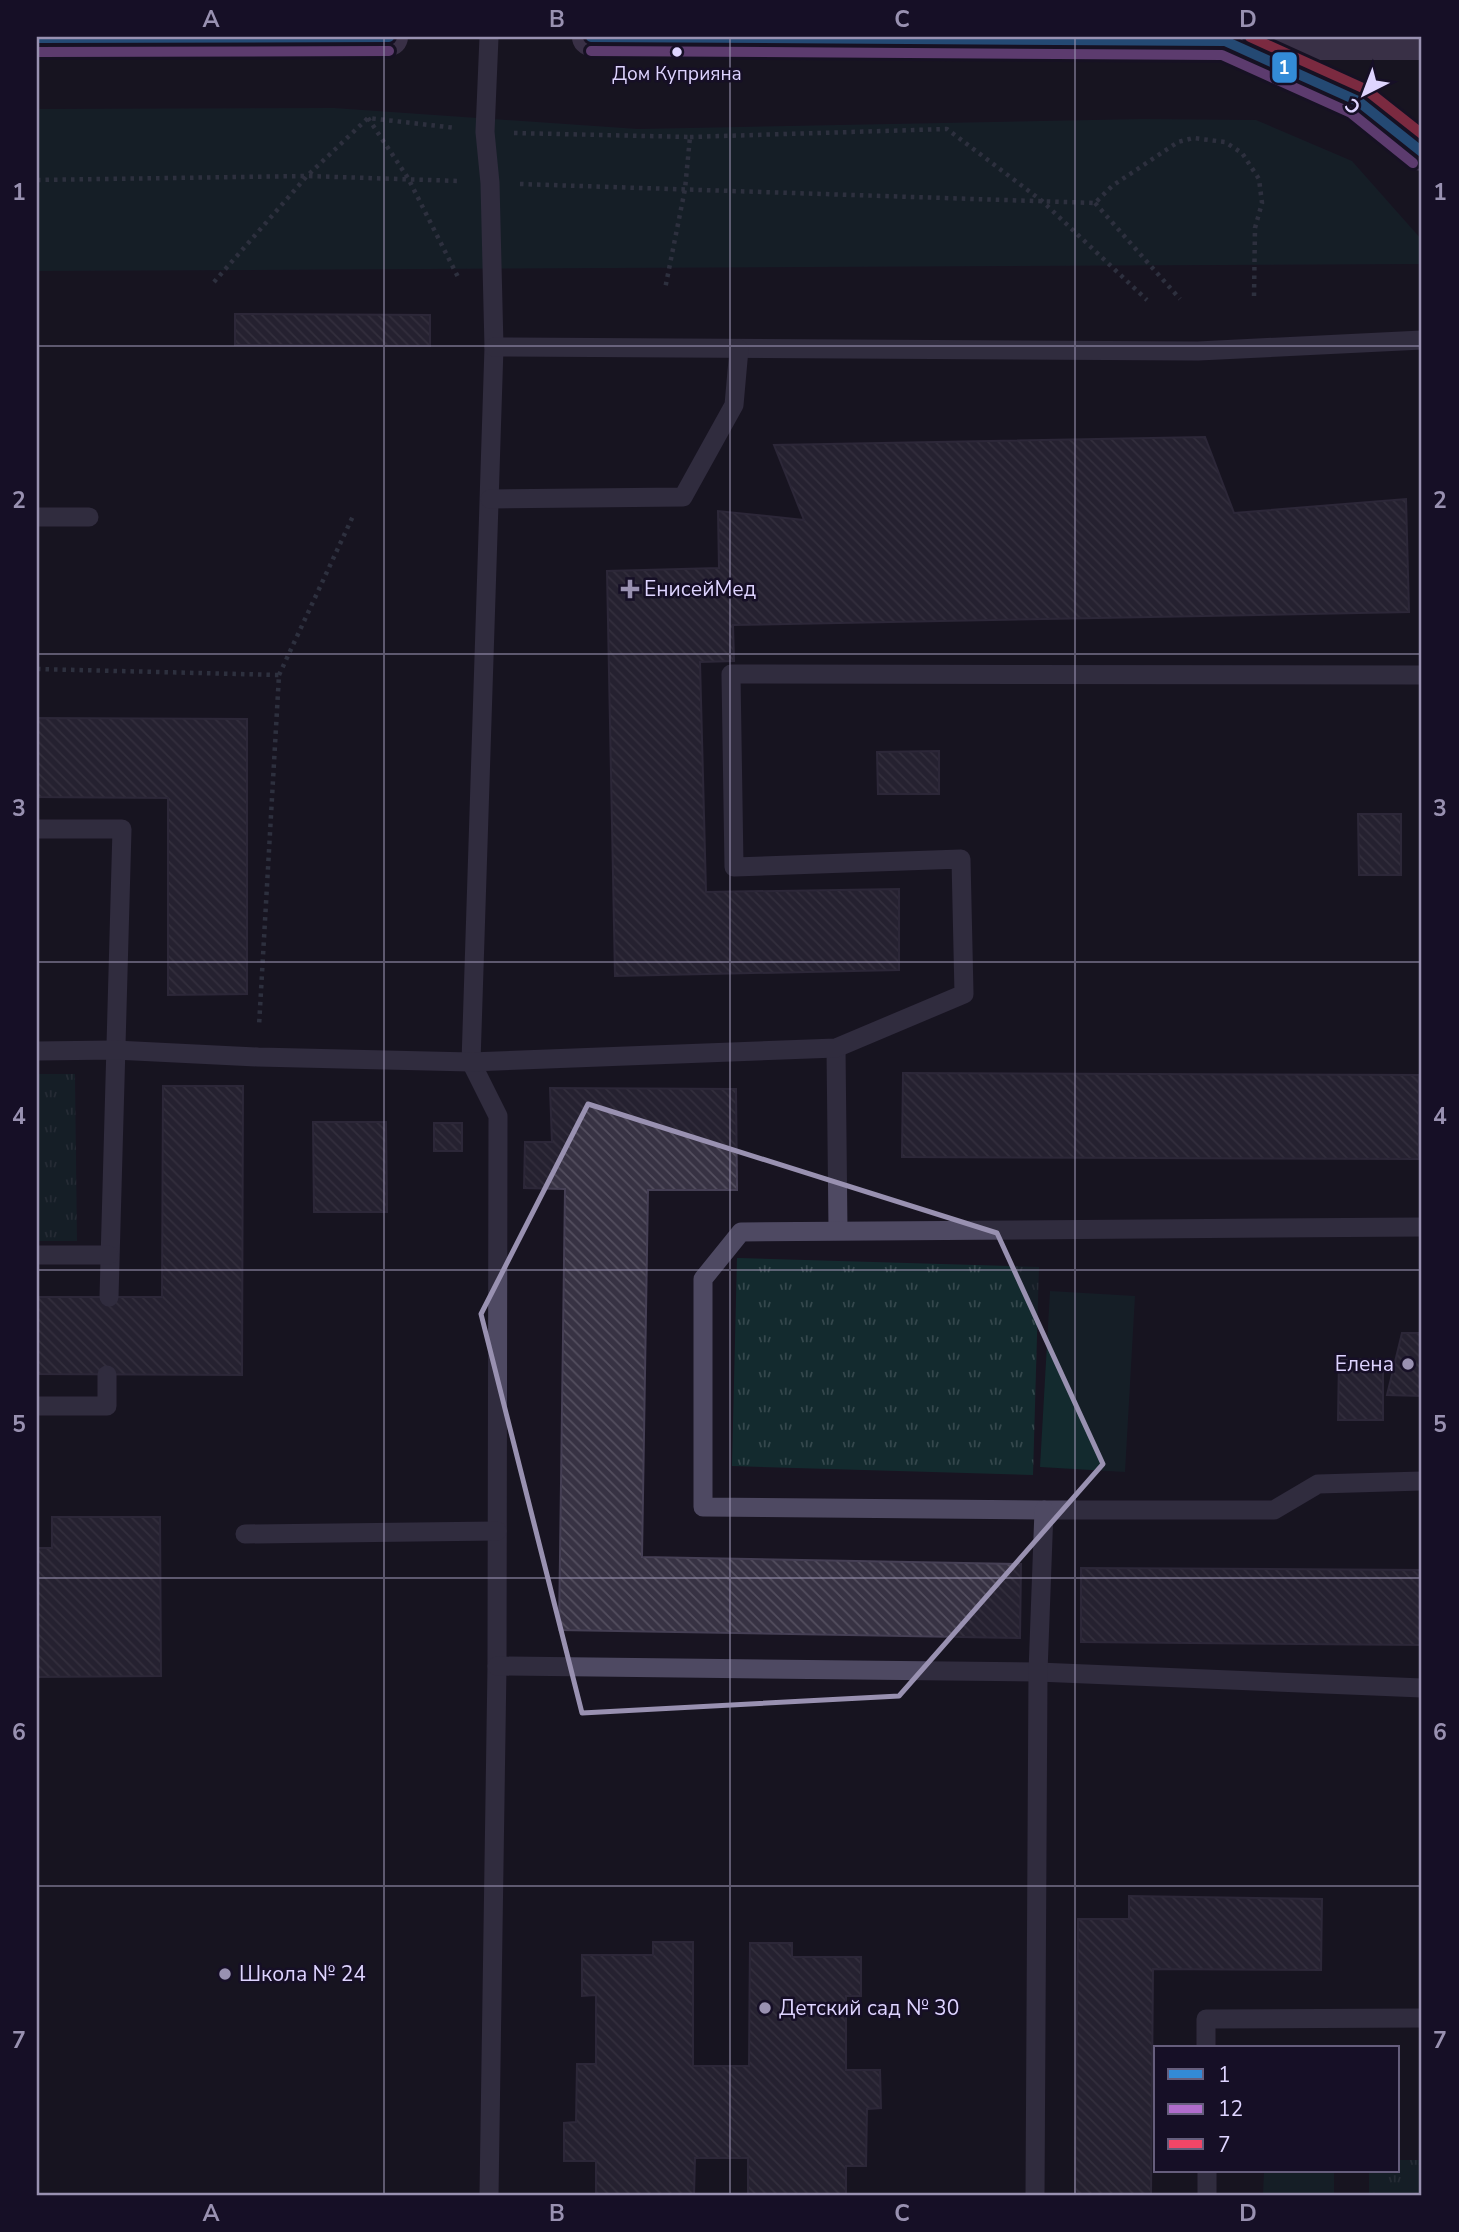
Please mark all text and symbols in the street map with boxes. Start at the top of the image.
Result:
text: A [202,4,220,35]
text: B [549,4,565,35]
text: C [894,4,910,35]
text: D [1239,4,1257,35]
marker: Дом Куприяна [670,45,684,59]
line badge: 1 [1271,51,1298,84]
text: 1 [1278,55,1290,81]
north arrow [1330,60,1400,130]
place label: Дом Куприяна [612,61,742,87]
text: С [1340,92,1367,120]
text: 1 [12,177,26,208]
text: 1 [1433,177,1447,208]
text: 2 [12,485,26,516]
text: 2 [1433,485,1447,516]
place label: ЕнисейМед [644,575,756,603]
marker: ЕнисейМед [622,581,638,597]
text: 3 [12,793,26,824]
text: 3 [1433,793,1447,824]
text: 4 [12,1101,26,1132]
text: 4 [1433,1101,1447,1132]
place label: Елена [1335,1350,1394,1378]
marker: Елена [1400,1356,1416,1372]
text: 5 [12,1409,26,1440]
text: 5 [1433,1409,1447,1440]
text: 6 [12,1717,26,1748]
text: 6 [1433,1717,1447,1748]
place label: Школа № 24 [239,1960,366,1988]
marker: Школа № 24 [217,1966,233,1982]
place label: Детский сад № 30 [779,1994,959,2022]
marker: Детский сад № 30 [757,2000,773,2016]
text: 7 [12,2025,26,2056]
text: 7 [1433,2025,1447,2056]
legend [1154,2046,1400,2172]
text: 1 [1218,2061,1231,2089]
text: 12 [1218,2095,1243,2123]
text: 7 [1218,2131,1231,2159]
text: A [202,2198,220,2229]
text: B [549,2198,565,2229]
text: C [894,2198,910,2229]
text: D [1239,2198,1257,2229]

